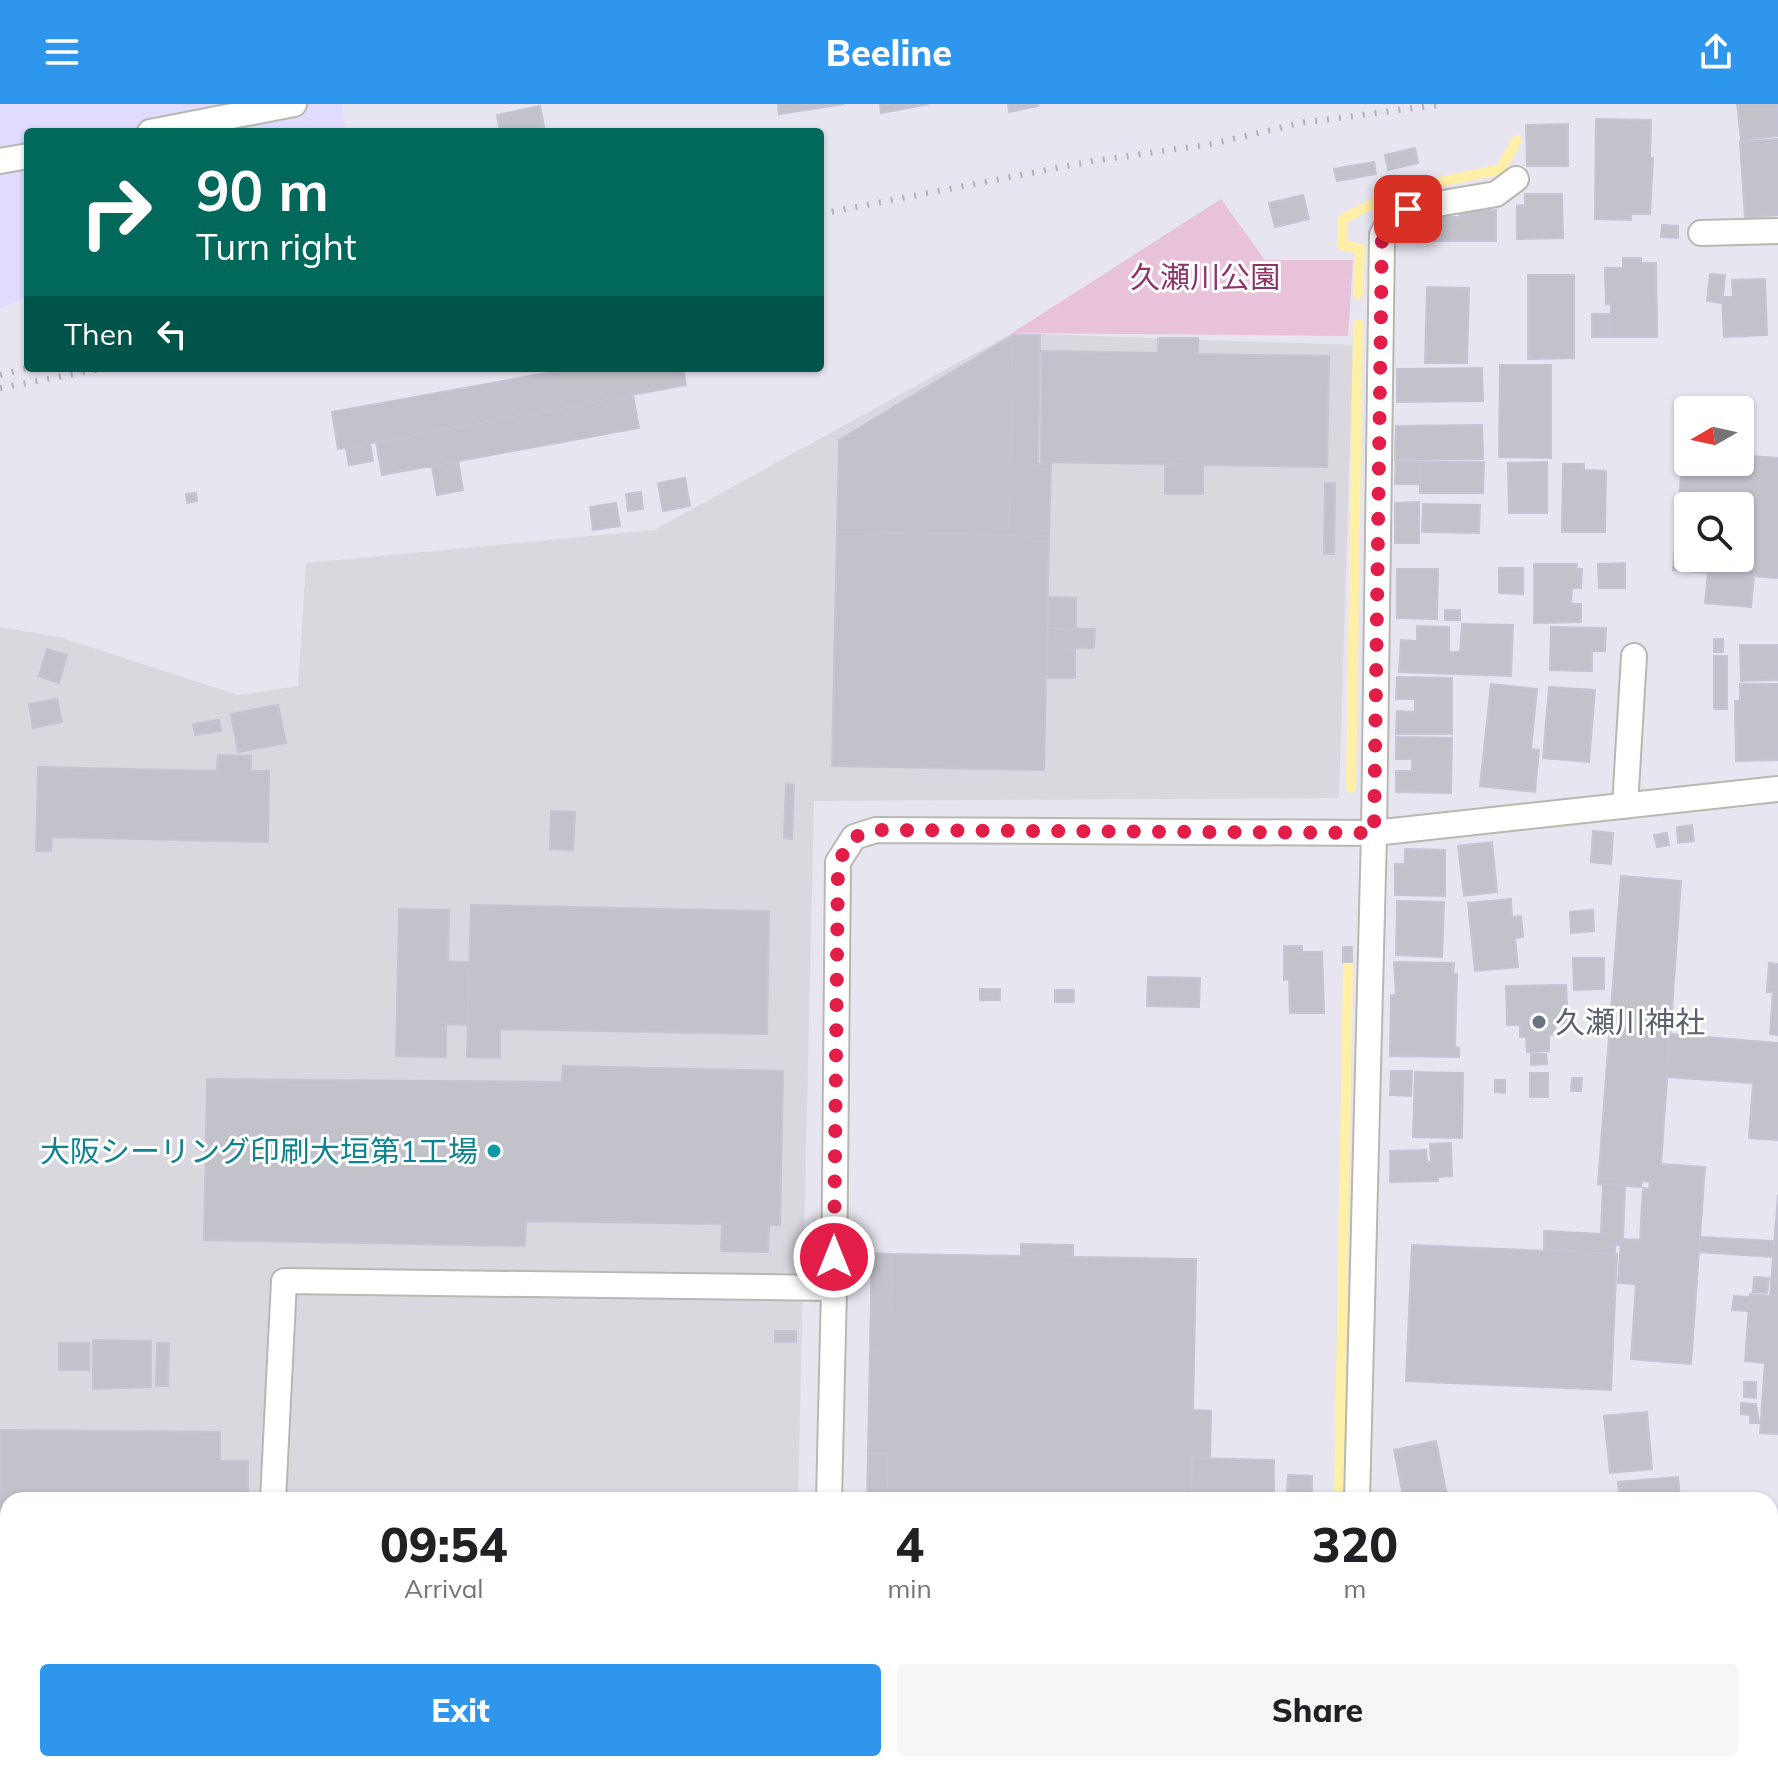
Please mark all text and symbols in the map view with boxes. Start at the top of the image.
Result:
icon: menu [40,30,84,74]
text: Beeline [826,30,952,75]
icon: share [1694,30,1738,74]
text: 90 m [196,155,329,225]
icon: right [64,160,168,264]
pin [1374,175,1442,243]
icon: arrive [1386,187,1430,231]
text: Turn right [196,224,357,269]
park label: 久瀬川公園 [1130,258,1280,296]
icon: left [150,312,194,356]
text: Then [64,315,134,353]
north arrow [1674,396,1754,476]
map controls [1674,396,1754,572]
button: search [1674,492,1754,572]
place label: 久瀬川神社 [1555,1003,1705,1041]
marker: 久瀬川神社 [1530,1013,1548,1031]
place label: 大阪シーリング印刷大垣第1工場 [40,1132,478,1170]
marker: 大阪シーリング印刷大垣第1工場 [485,1142,503,1160]
position arrow [792,1215,876,1299]
text: 09:54 [380,1514,508,1574]
text: 4 [895,1514,924,1574]
text: 320 [1312,1514,1398,1574]
text: Arrival [404,1572,484,1605]
text: min [888,1572,932,1605]
text: m [1343,1572,1366,1605]
button: Exit [40,1664,881,1756]
button: Share [897,1664,1738,1756]

